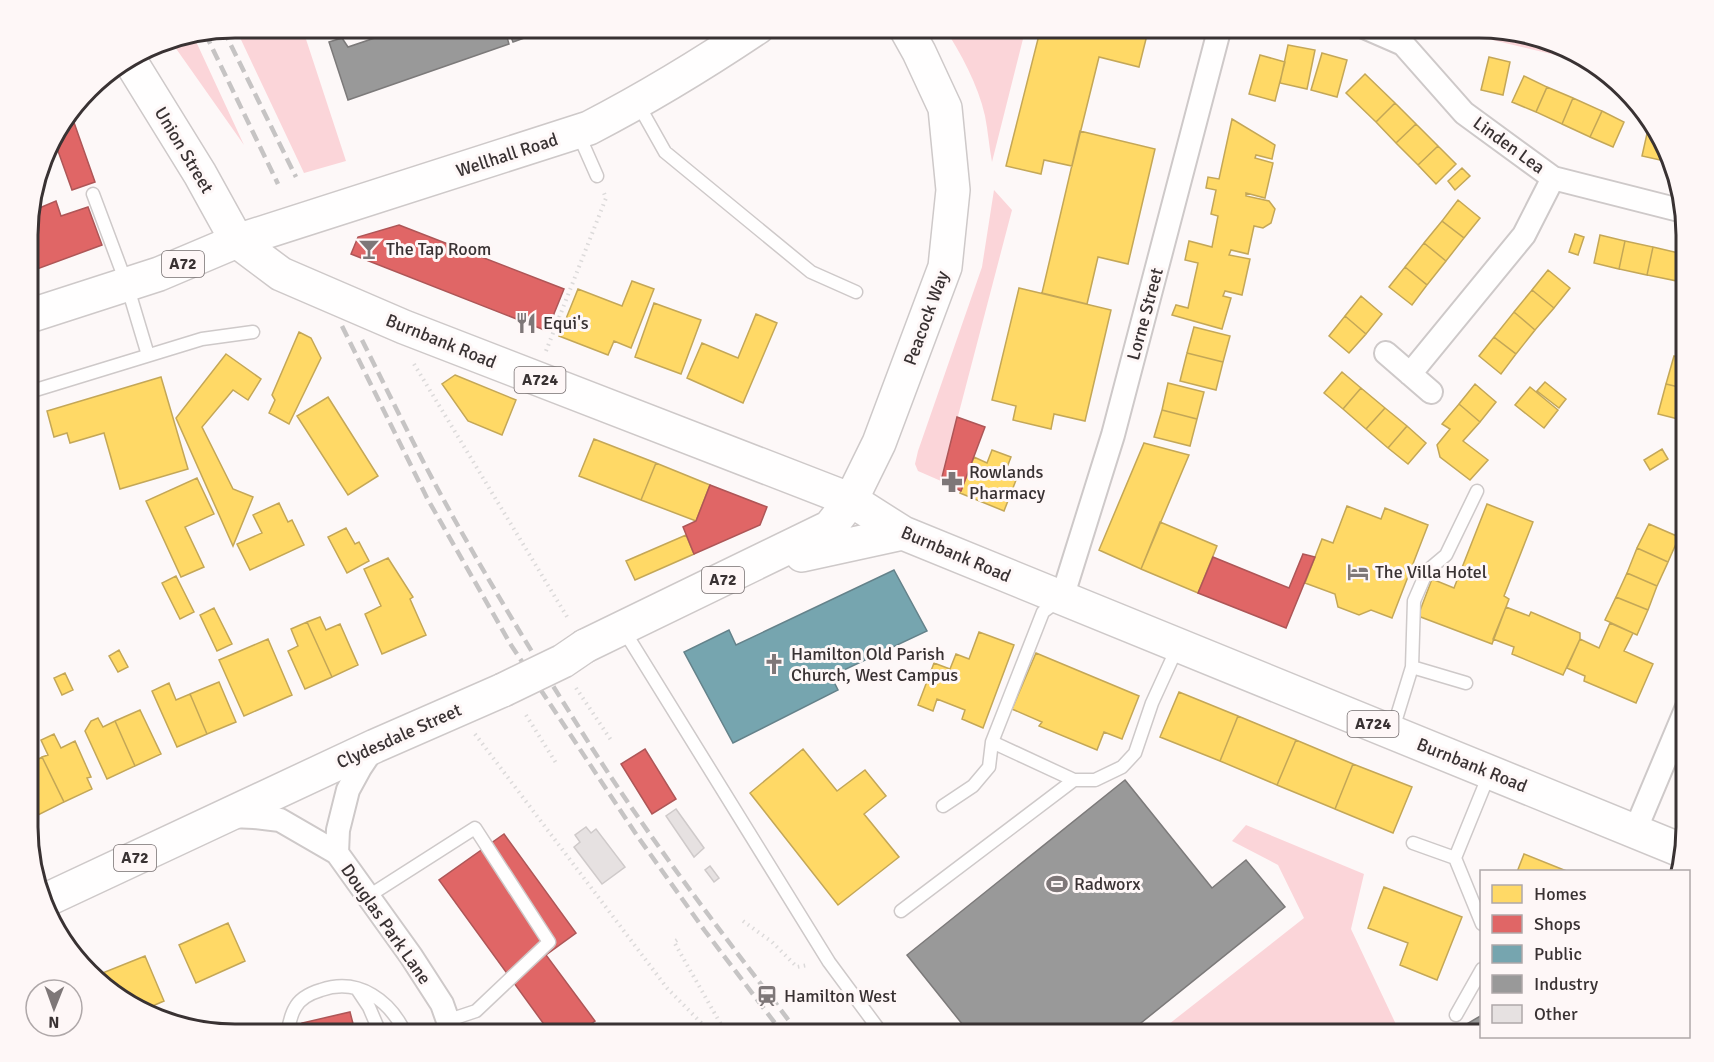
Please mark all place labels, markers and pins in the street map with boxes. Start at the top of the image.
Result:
bar icon: The Tap Room [357,237,381,261]
place label: The Tap Room [386,238,491,260]
restaurant icon: Equi's [514,311,538,335]
place label: Equi's [543,312,589,334]
place label: Rowlands Pharmacy [969,461,1046,504]
pharmacy icon: Rowlands Pharmacy [940,470,964,494]
hotel icon: The Villa Hotel [1346,560,1370,584]
place label: The Villa Hotel [1375,561,1487,583]
place label: Hamilton Old Parish Church, West Campus [791,643,958,686]
church icon: Hamilton Old Parish Church, West Campus [762,652,786,676]
sports icon: Radworx [1045,872,1069,896]
place label: Radworx [1074,873,1141,895]
station icon: Hamilton West [755,984,779,1008]
place label: Hamilton West [784,985,897,1007]

